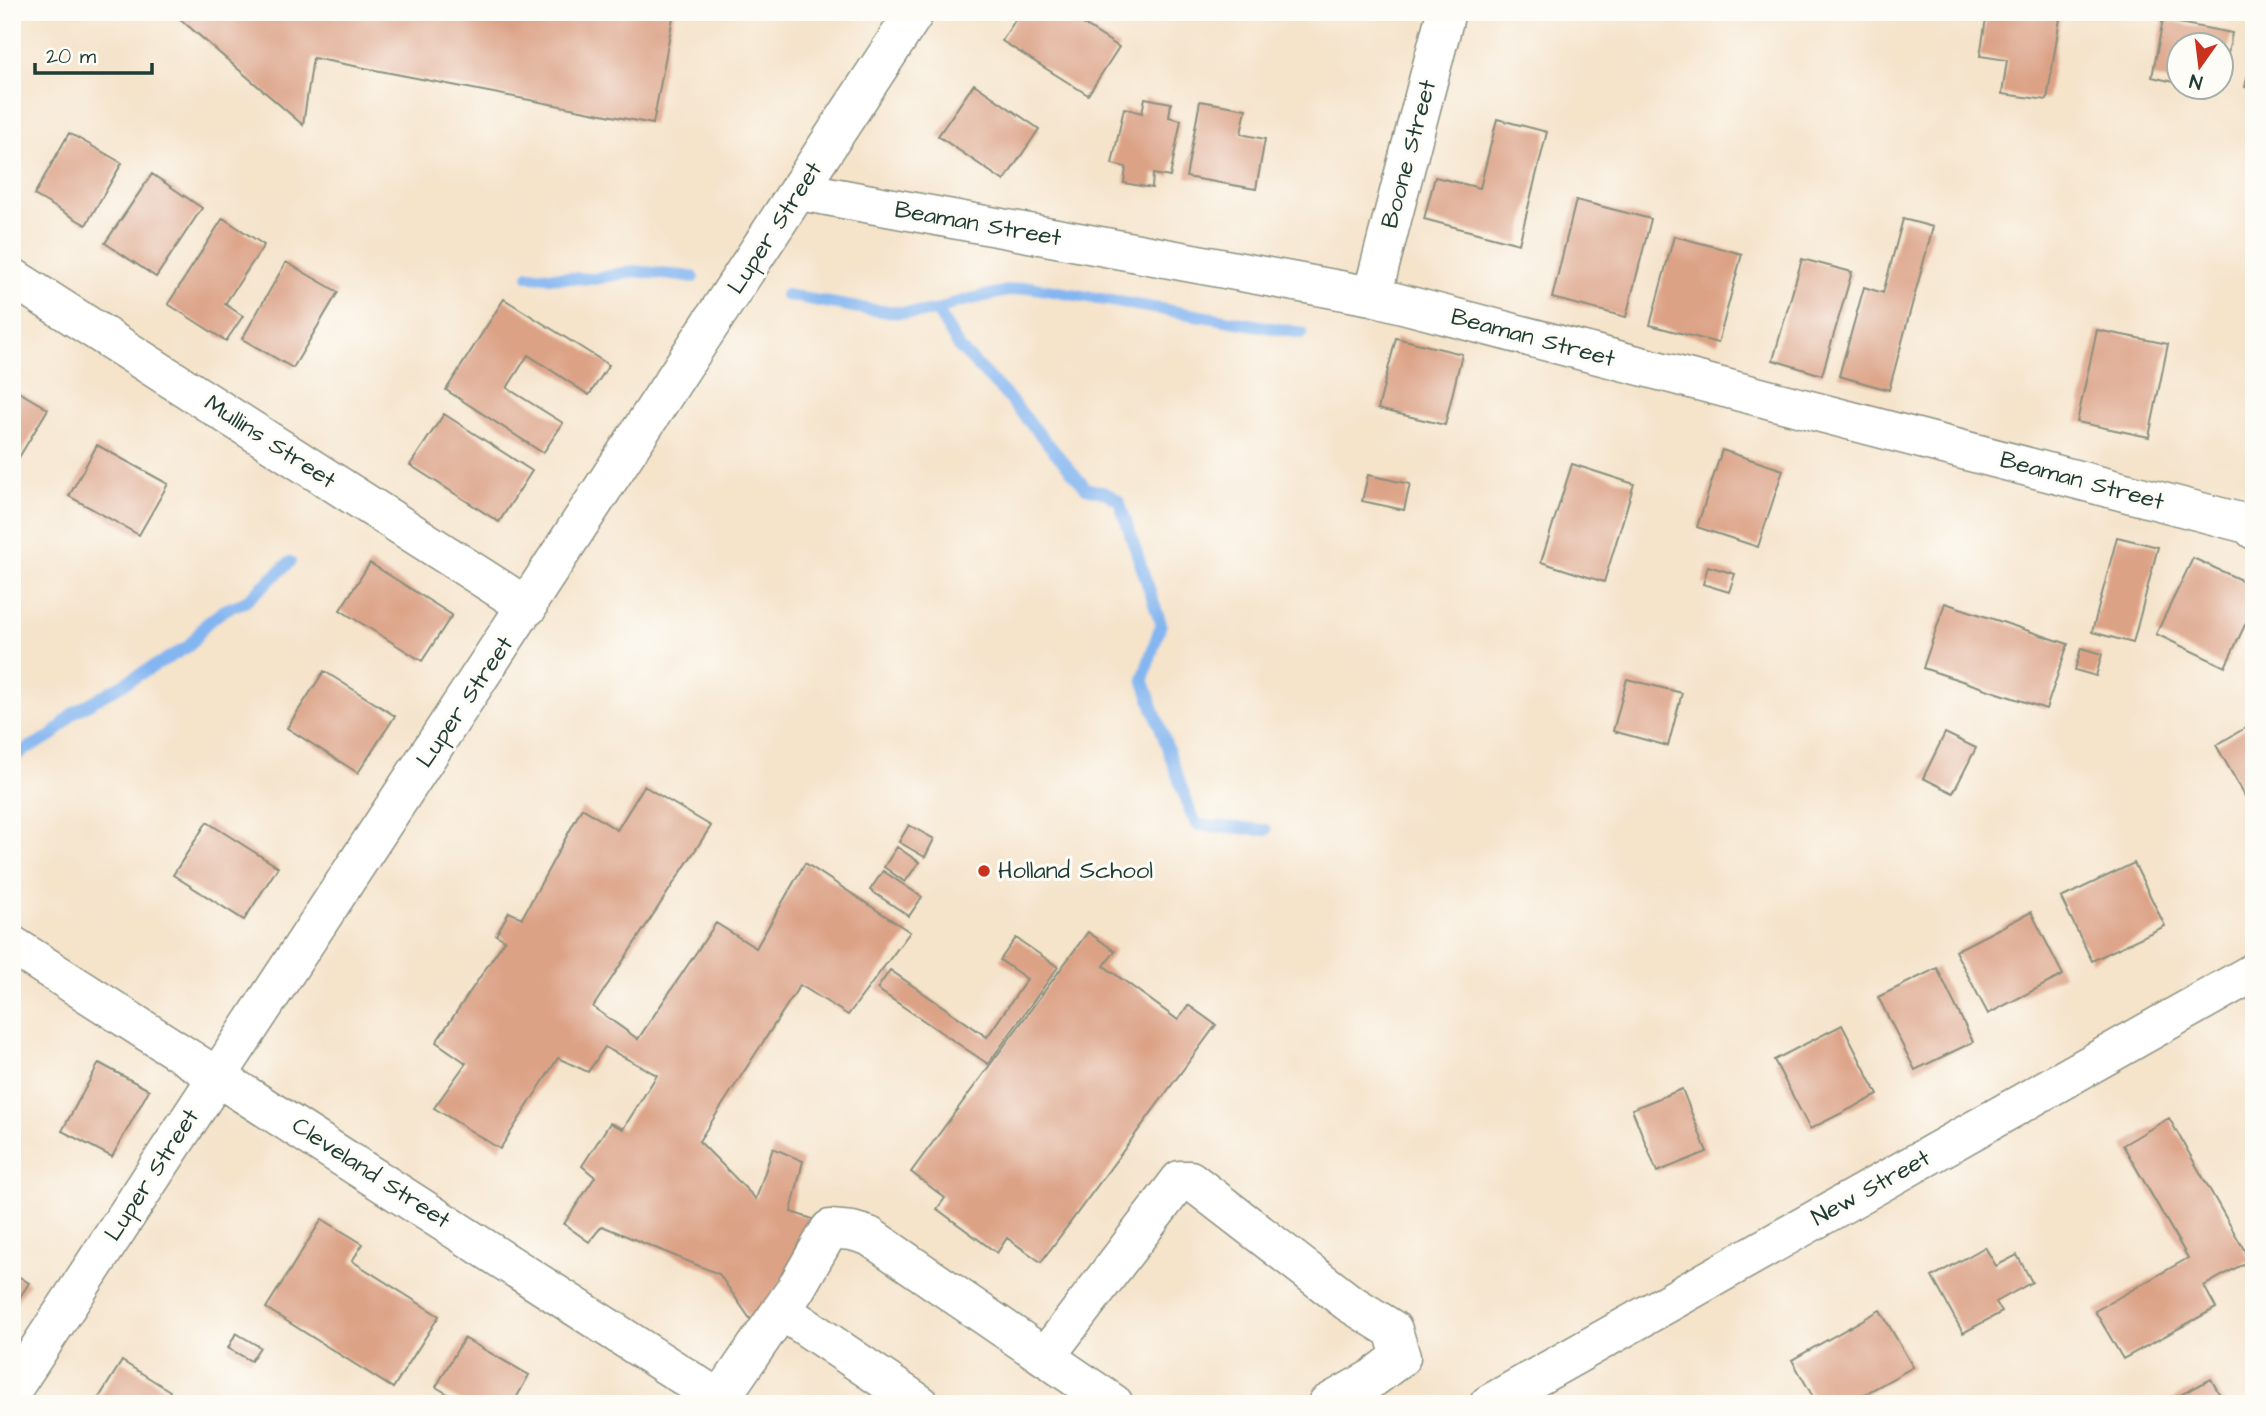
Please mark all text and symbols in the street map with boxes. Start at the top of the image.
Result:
scale bar [35,32,152,76]
north arrow [2164,32,2234,102]
text: 20 m [46,42,97,71]
text: N [2187,66,2205,96]
street label: Boone Street [1373,76,1445,232]
street label: Luper Street [719,155,831,301]
street label: Beaman Street [892,193,1064,255]
street label: Beaman Street [1447,300,1619,376]
street label: Mullins Street [197,387,343,498]
street label: Beaman Street [1996,443,2168,519]
street label: Luper Street [408,629,522,775]
place label: Holland School [998,854,1153,888]
marker: Holland School [976,863,992,879]
street label: Luper Street [96,1102,208,1248]
street label: Cleveland Street [285,1109,457,1237]
street label: New Street [1805,1141,1937,1235]

